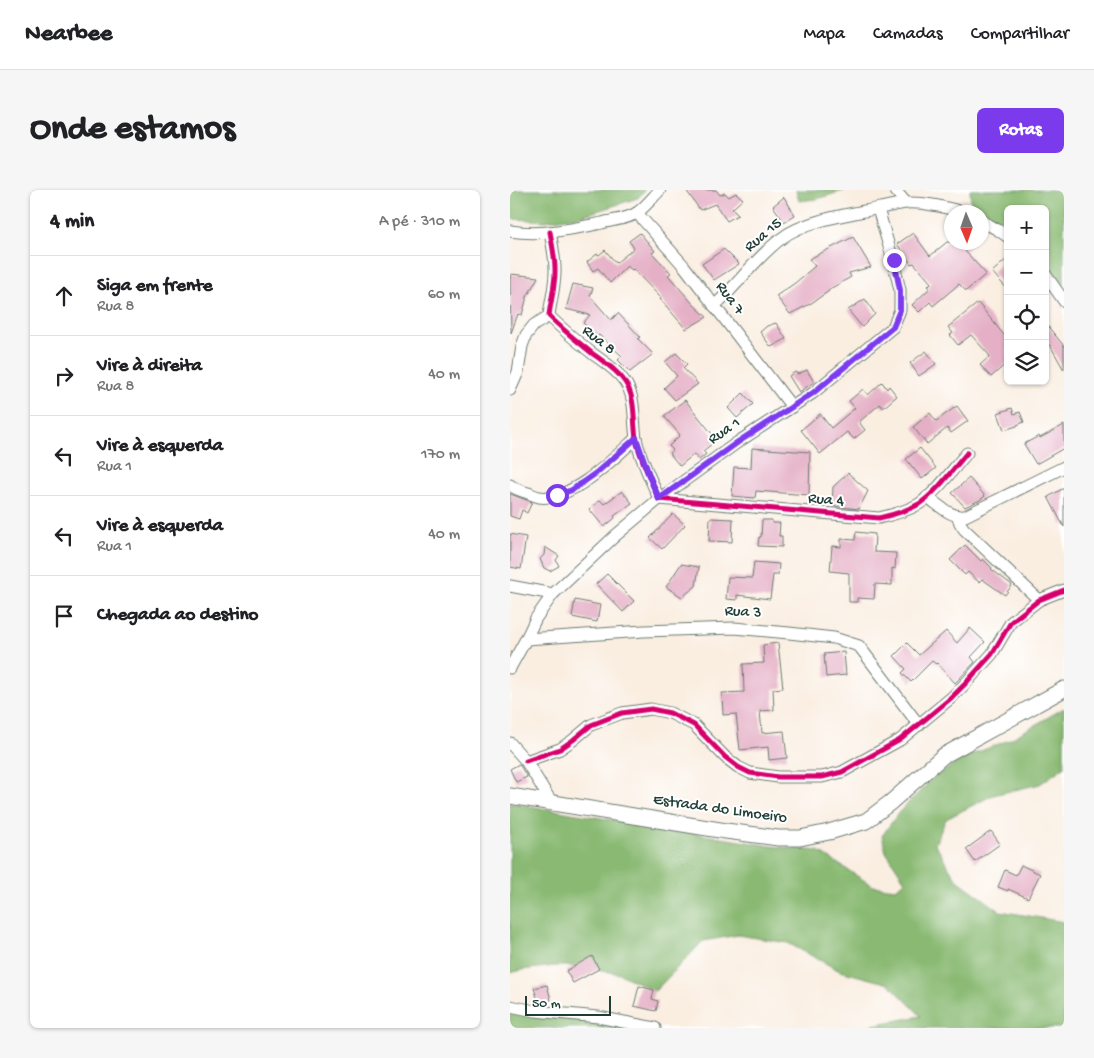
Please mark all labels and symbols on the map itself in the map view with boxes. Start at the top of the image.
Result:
north arrow [944,205,989,250]
street label: Rua 15 [741,215,787,257]
route end [883,249,906,272]
street label: Rua 7 [710,279,748,320]
street label: Rua 8 [577,322,619,360]
street label: Rua 1 [705,414,745,450]
route start [546,484,569,507]
street label: Rua 4 [807,490,845,512]
street label: Rua 3 [724,603,762,623]
street label: Estrada do Limoeiro [652,791,788,829]
scale bar [525,993,611,1016]

